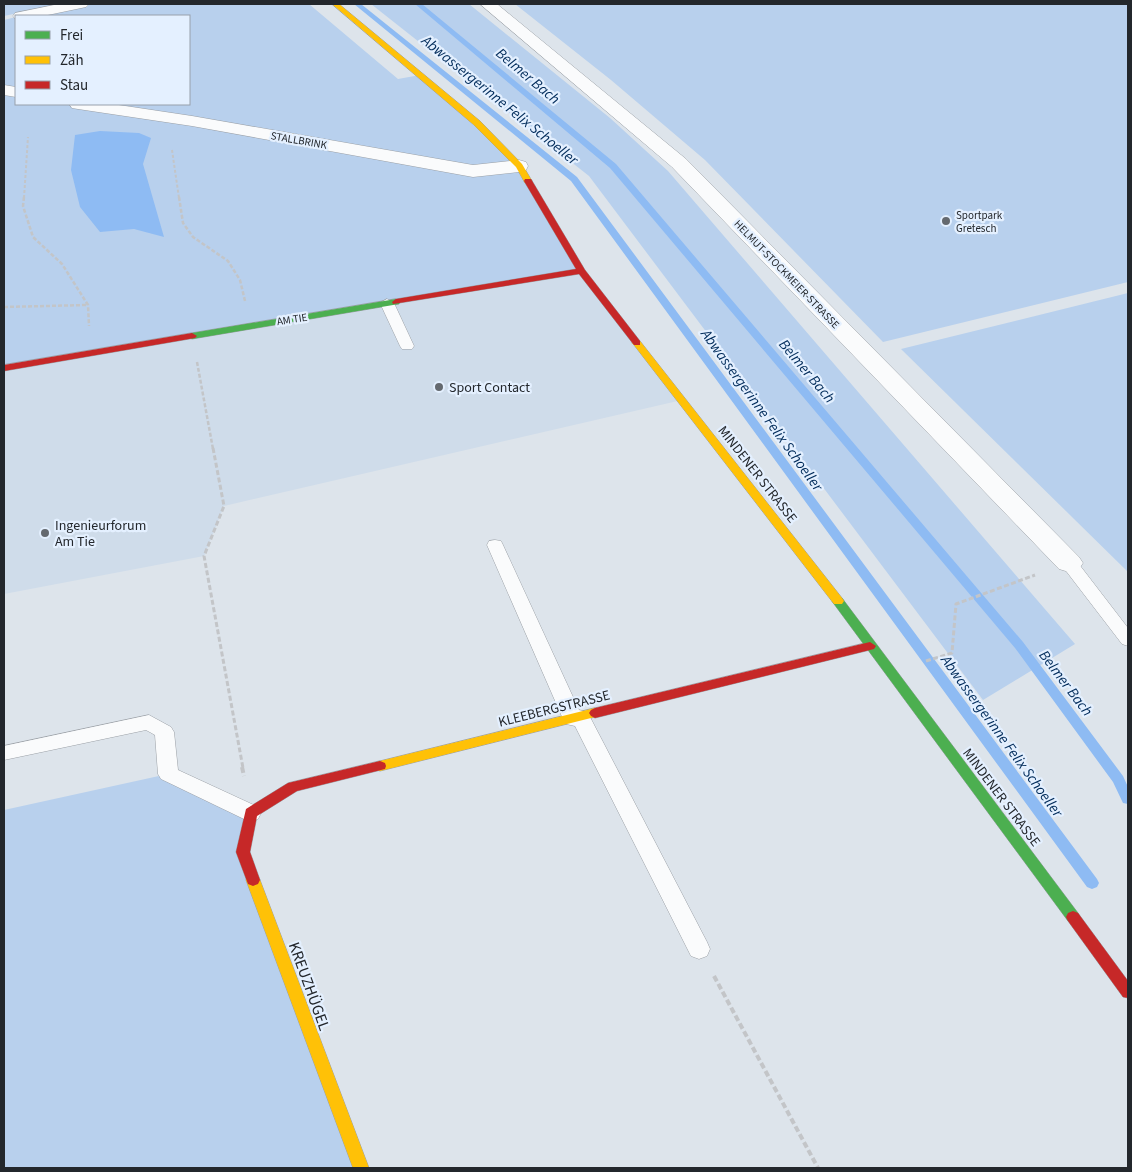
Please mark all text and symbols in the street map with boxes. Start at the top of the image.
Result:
legend [15,15,190,105]
text: Frei [60,25,83,46]
water label: Abwassergerinne Felix Schoeller [416,30,583,171]
water label: Belmer Bach [491,43,564,110]
text: Zäh [60,50,84,71]
text: Stau [60,75,88,96]
street label: STALLBRINK [270,128,329,153]
place label: Sportpark Gretesch [956,208,1003,236]
marker: Sportpark Gretesch [940,215,952,227]
street label: HELMUT-STOCKMEIER-STRASSE [731,217,843,332]
street label: AM TIE [276,310,309,329]
water label: Abwassergerinne Felix Schoeller [695,324,828,496]
water label: Belmer Bach [774,335,840,408]
place label: Sport Contact [449,378,530,398]
marker: Sport Contact [433,381,445,393]
street label: MINDENER STRASSE [713,422,802,527]
place label: Ingenieurforum Am Tie [55,516,146,552]
marker: Ingenieurforum Am Tie [39,527,51,539]
water label: Belmer Bach [1034,646,1097,721]
water label: Abwassergerinne Felix Schoeller [935,650,1068,822]
street label: KLEEBERGSTRASSE [496,685,612,732]
street label: MINDENER STRASSE [958,744,1045,851]
street label: KREUZHÜGEL [283,939,335,1034]

